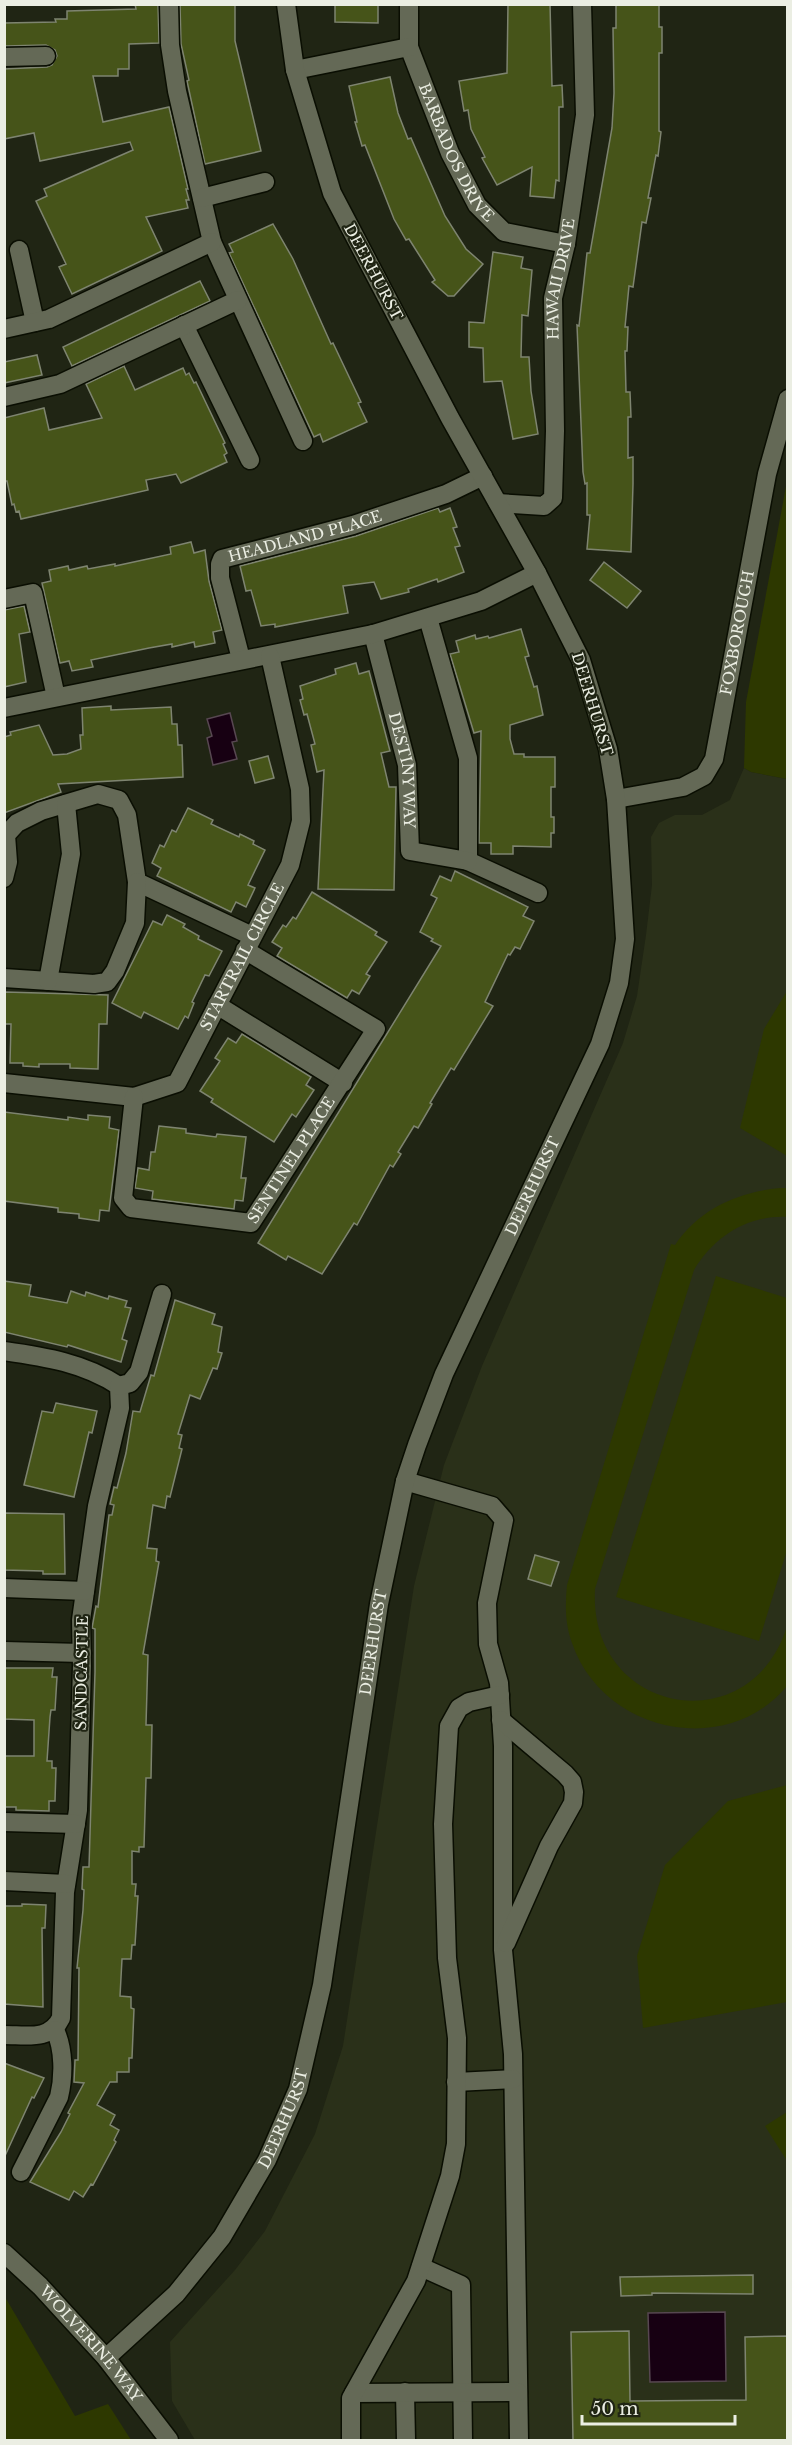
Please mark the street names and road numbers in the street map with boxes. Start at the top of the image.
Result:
street label: BARBADOS DRIVE [415,80,498,226]
street label: HAWAII DRIVE [543,217,579,340]
street label: DEERHURST [340,220,407,323]
street label: HEADLAND PLACE [226,506,384,566]
street label: FOXBOROUGH [716,568,758,697]
street label: DEERHURST [568,650,617,758]
street label: DESTINY WAY [385,710,419,830]
street label: STARTRAIL CIRCLE [196,879,288,1034]
street label: SENTINEL PLACE [243,1093,339,1227]
street label: DEERHURST [501,1134,564,1238]
street label: DEERHURST [355,1587,391,1697]
street label: SANDCASTLE [71,1615,92,1731]
street label: DEERHURST [254,2067,311,2172]
street label: WOLVERINE WAY [35,2281,147,2407]

